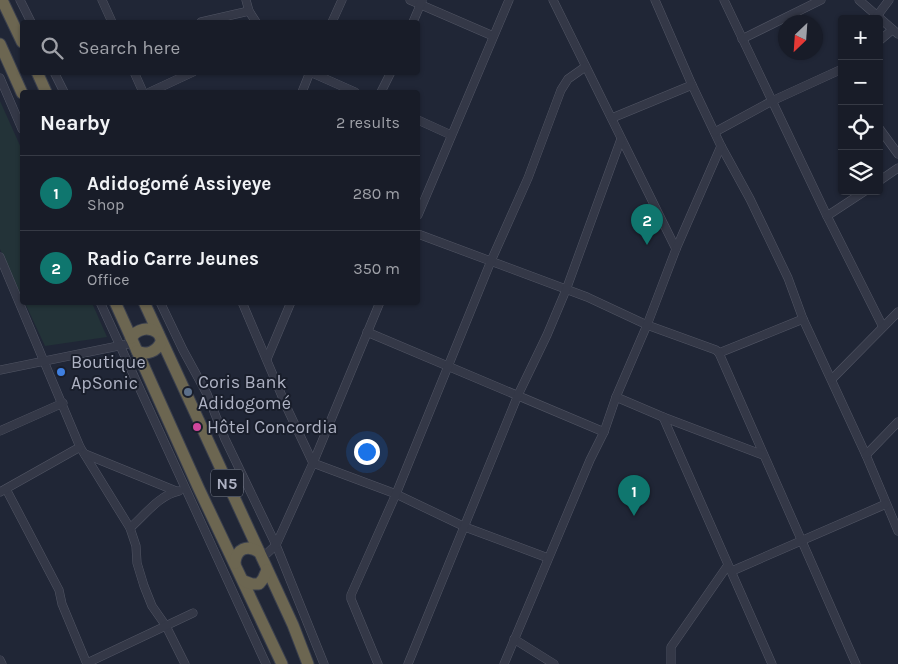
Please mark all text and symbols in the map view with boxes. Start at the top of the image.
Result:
north arrow [778,15,823,60]
map controls [838,15,883,195]
button: + [838,15,883,60]
search box [20,20,420,75]
icon: search [38,34,66,62]
text: Search here [78,37,180,59]
button: − [838,60,883,105]
button: locate [838,105,883,150]
text: Nearby [40,111,110,135]
text: 2 results [336,113,400,132]
button: layers [838,150,883,195]
text: Adidogomé Assiyeye [87,173,271,195]
text: 1 [53,184,59,203]
text: 280 m [353,184,400,203]
text: Shop [87,195,124,214]
pin: 2 [631,204,663,245]
text: Radio Carre Jeunes [87,248,259,270]
text: 2 [51,259,61,278]
text: 350 m [353,259,400,278]
text: Office [87,270,130,289]
place label: Boutique ApSonic [71,351,146,394]
marker: Boutique ApSonic [55,366,67,378]
place label: Coris Bank Adidogomé [198,371,291,414]
marker: Coris Bank Adidogomé [182,386,194,398]
place label: Hôtel Concordia [207,416,338,438]
marker: Hôtel Concordia [191,421,203,433]
your location [354,439,380,465]
road number: N5 [211,469,243,496]
pin: 1 [618,475,650,516]

